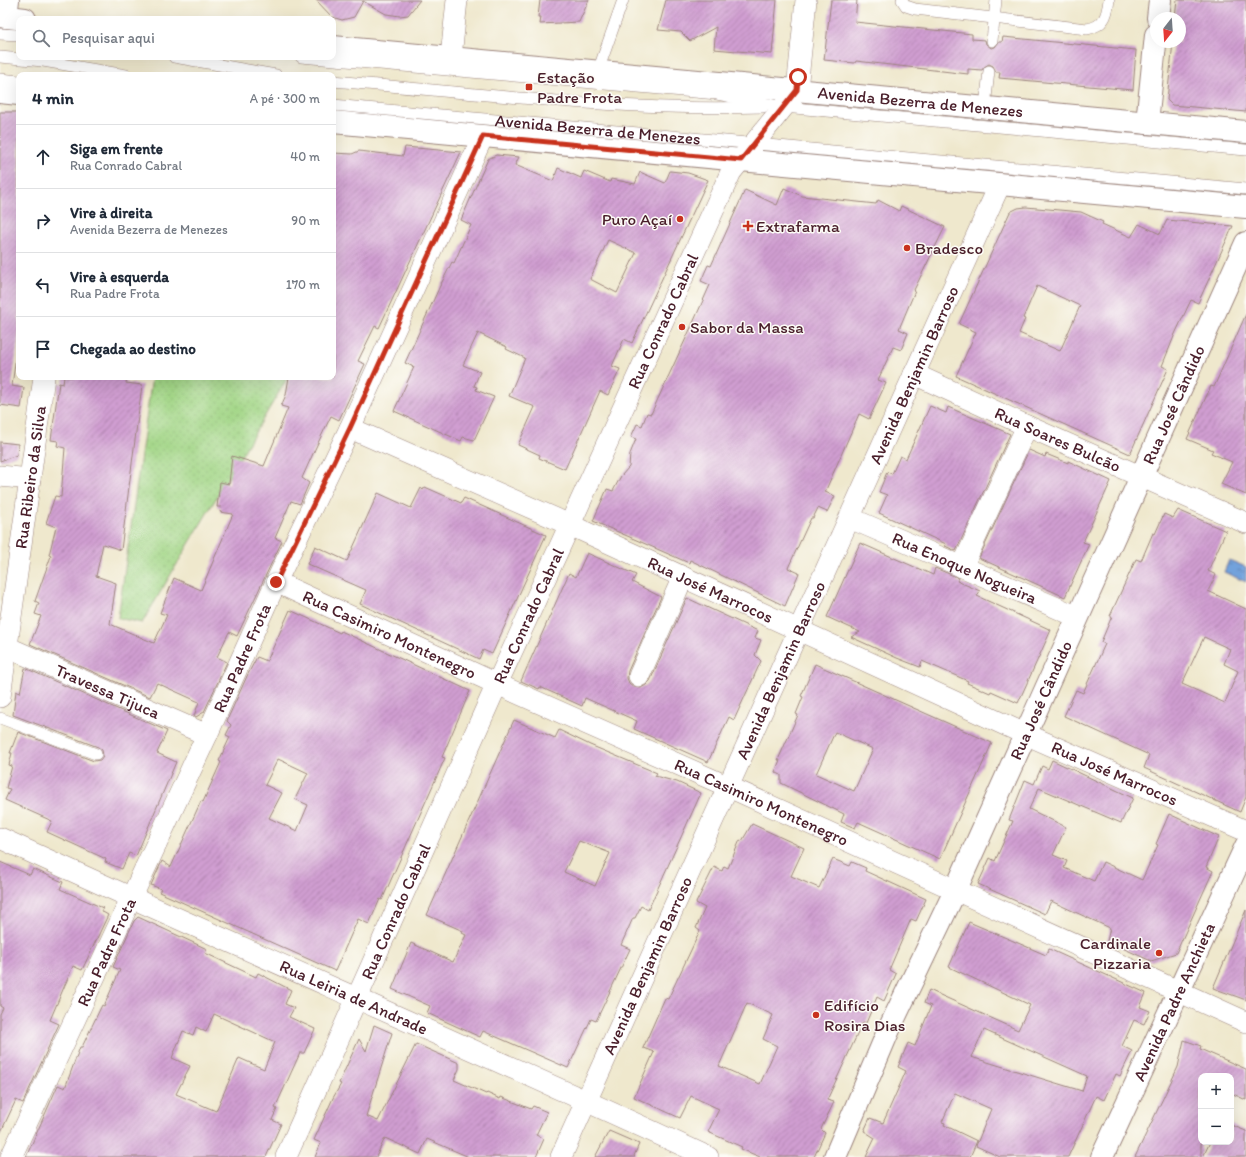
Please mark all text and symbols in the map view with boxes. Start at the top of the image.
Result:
north arrow [1150,12,1186,48]
search box [16,16,336,60]
icon: search [30,27,52,49]
text: Pesquisar aqui [62,29,155,47]
place label: Estação Padre Frota [537,67,622,107]
route start [789,68,807,86]
marker: Estação Padre Frota [524,82,534,92]
street label: Avenida Bezerra de Menezes [817,82,1024,121]
text: 4 min [32,88,74,108]
text: A pé · 300 m [250,91,320,106]
street label: Avenida Bezerra de Menezes [494,110,702,149]
text: Siga em frente [70,140,163,158]
icon: ahead [32,146,54,168]
text: 40 m [290,149,320,164]
text: Rua Conrado Cabral [70,158,182,173]
text: Vire à direita [70,204,153,222]
place label: Puro Açaí [602,209,673,229]
icon: right [32,210,54,232]
text: 90 m [291,213,320,228]
marker: Puro Açaí [675,214,685,224]
place label: Extrafarma [756,216,840,236]
marker: Extrafarma [743,221,753,231]
text: Avenida Bezerra de Menezes [70,222,228,237]
place label: Bradesco [915,238,983,258]
marker: Bradesco [902,243,912,253]
street label: Rua Conrado Cabral [623,250,703,392]
text: Vire à esquerda [70,268,169,286]
icon: left [32,274,54,296]
text: 170 m [286,277,320,292]
street label: Avenida Benjamin Barroso [865,283,963,467]
text: Rua Padre Frota [70,286,160,301]
place label: Sabor da Massa [690,317,804,337]
marker: Sabor da Massa [677,322,687,332]
icon: arrive [32,338,54,360]
text: Chegada ao destino [70,340,196,358]
street label: Rua José Cândido [1138,342,1209,467]
street label: Rua Soares Bulcão [992,403,1124,476]
street label: Rua Ribeiro da Silva [11,404,50,550]
street label: Rua Enoque Nogueira [889,528,1040,608]
street label: Rua Conrado Cabral [489,545,568,687]
street label: Rua José Marrocos [644,552,776,627]
route end [267,573,285,591]
street label: Avenida Benjamin Barroso [732,578,829,762]
street label: Rua Casimiro Montenegro [300,586,479,683]
street label: Rua Padre Frota [209,600,275,715]
street label: Rua José Cândido [1005,638,1076,763]
street label: Travessa Tijuca [52,660,163,723]
street label: Rua José Marrocos [1048,737,1181,810]
street label: Rua Casimiro Montenegro [671,754,852,850]
street label: Rua Conrado Cabral [357,840,435,982]
street label: Avenida Benjamin Barroso [599,873,696,1058]
street label: Rua Padre Frota [72,894,140,1010]
street label: Avenida Padre Anchieta [1129,920,1219,1084]
place label: Cardinale Pizzaria [1080,933,1151,973]
marker: Cardinale Pizzaria [1154,948,1164,958]
street label: Rua Leiria de Andrade [277,955,431,1039]
place label: Edifício Rosira Dias [824,995,905,1035]
marker: Edifício Rosira Dias [811,1010,821,1020]
map controls [1198,1073,1234,1145]
button: + [1198,1073,1234,1109]
button: − [1198,1109,1234,1145]

